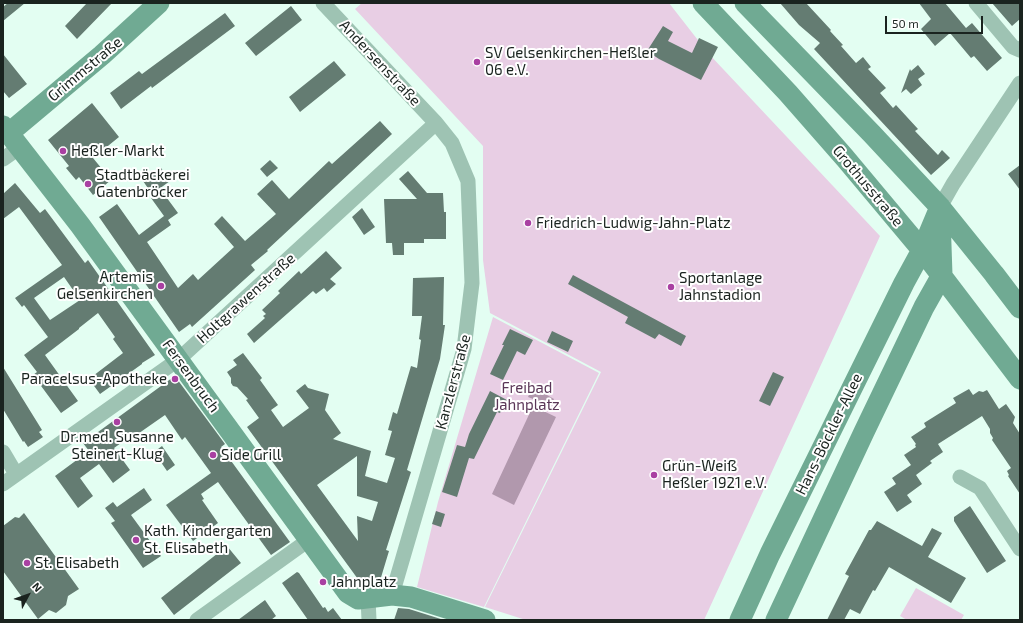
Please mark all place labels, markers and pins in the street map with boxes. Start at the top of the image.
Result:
place label: SV Gelsenkirchen-Heßler 06 e.V. [485,44,656,79]
marker: SV Gelsenkirchen-Heßler 06 e.V. [472,57,482,67]
place label: Heßler-Markt [71,142,165,160]
marker: Heßler-Markt [58,146,68,156]
place label: Stadtbäckerei Gatenbröcker [96,166,190,201]
marker: Stadtbäckerei Gatenbröcker [83,179,93,189]
place label: Friedrich-Ludwig-Jahn-Platz [536,214,731,232]
marker: Friedrich-Ludwig-Jahn-Platz [523,218,533,228]
place label: Artemis Gelsenkirchen [57,268,153,303]
place label: Sportanlage Jahnstadion [679,269,762,304]
marker: Artemis Gelsenkirchen [156,281,166,291]
marker: Sportanlage Jahnstadion [666,282,676,292]
place label: Paracelsus-Apotheke [21,370,167,388]
marker: Paracelsus-Apotheke [170,374,180,384]
marker: Dr.med. Susanne Steinert-Klug [112,417,122,427]
place label: Dr.med. Susanne Steinert-Klug [60,428,174,463]
place label: Side Grill [221,446,281,464]
marker: Side Grill [208,450,218,460]
place label: Grün-Weiß Heßler 1921 e.V. [662,457,767,492]
marker: Grün-Weiß Heßler 1921 e.V. [649,470,659,480]
place label: Kath. Kindergarten St. Elisabeth [144,522,271,557]
marker: Kath. Kindergarten St. Elisabeth [131,535,141,545]
place label: St. Elisabeth [35,554,119,572]
marker: St. Elisabeth [22,558,32,568]
place label: Jahnplatz [331,573,397,591]
marker: Jahnplatz [318,577,328,587]

